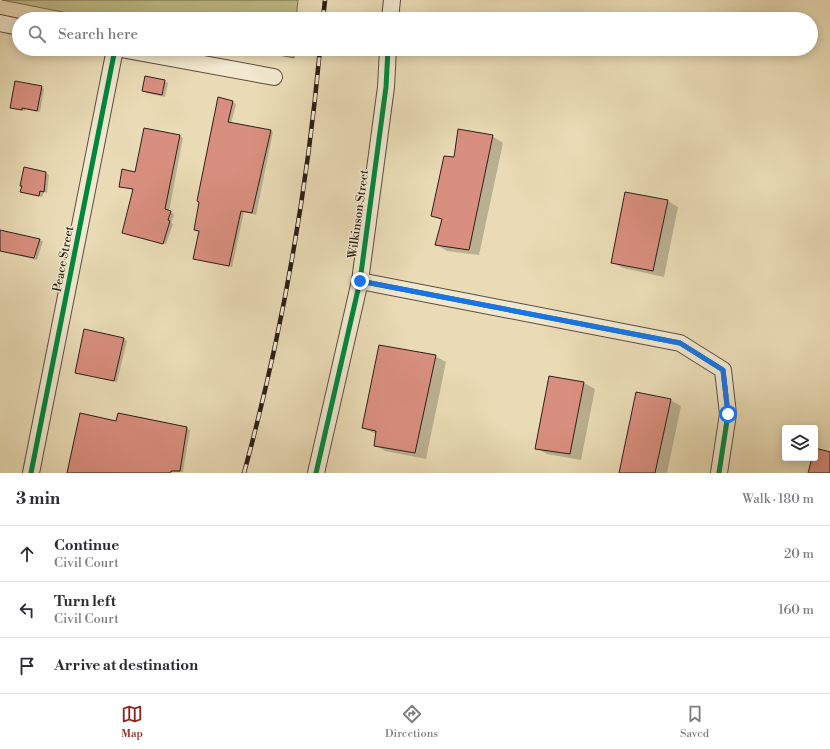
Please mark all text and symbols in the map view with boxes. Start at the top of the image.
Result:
search box [12,12,818,56]
icon: search [26,23,48,45]
text: Search here [58,25,138,44]
street label: Wilkinson Street [345,168,372,260]
street label: Peace Street [50,224,77,293]
route end [351,272,369,290]
route start [719,405,737,423]
map controls [782,425,818,461]
button: layers [782,425,818,461]
text: 3 min [16,488,60,510]
text: Walk · 180 m [742,491,814,507]
text: Continue [54,536,119,555]
icon: ahead [16,543,38,565]
text: 20 m [784,546,814,562]
text: Civil Court [54,555,119,571]
text: Turn left [54,592,116,611]
icon: left [16,599,38,621]
text: 160 m [778,602,814,618]
text: Civil Court [54,611,119,627]
icon: arrive [16,655,38,677]
text: Arrive at destination [54,656,198,675]
tab: Map [121,703,143,741]
tab: Directions [385,703,438,741]
tab: Saved [680,703,709,741]

